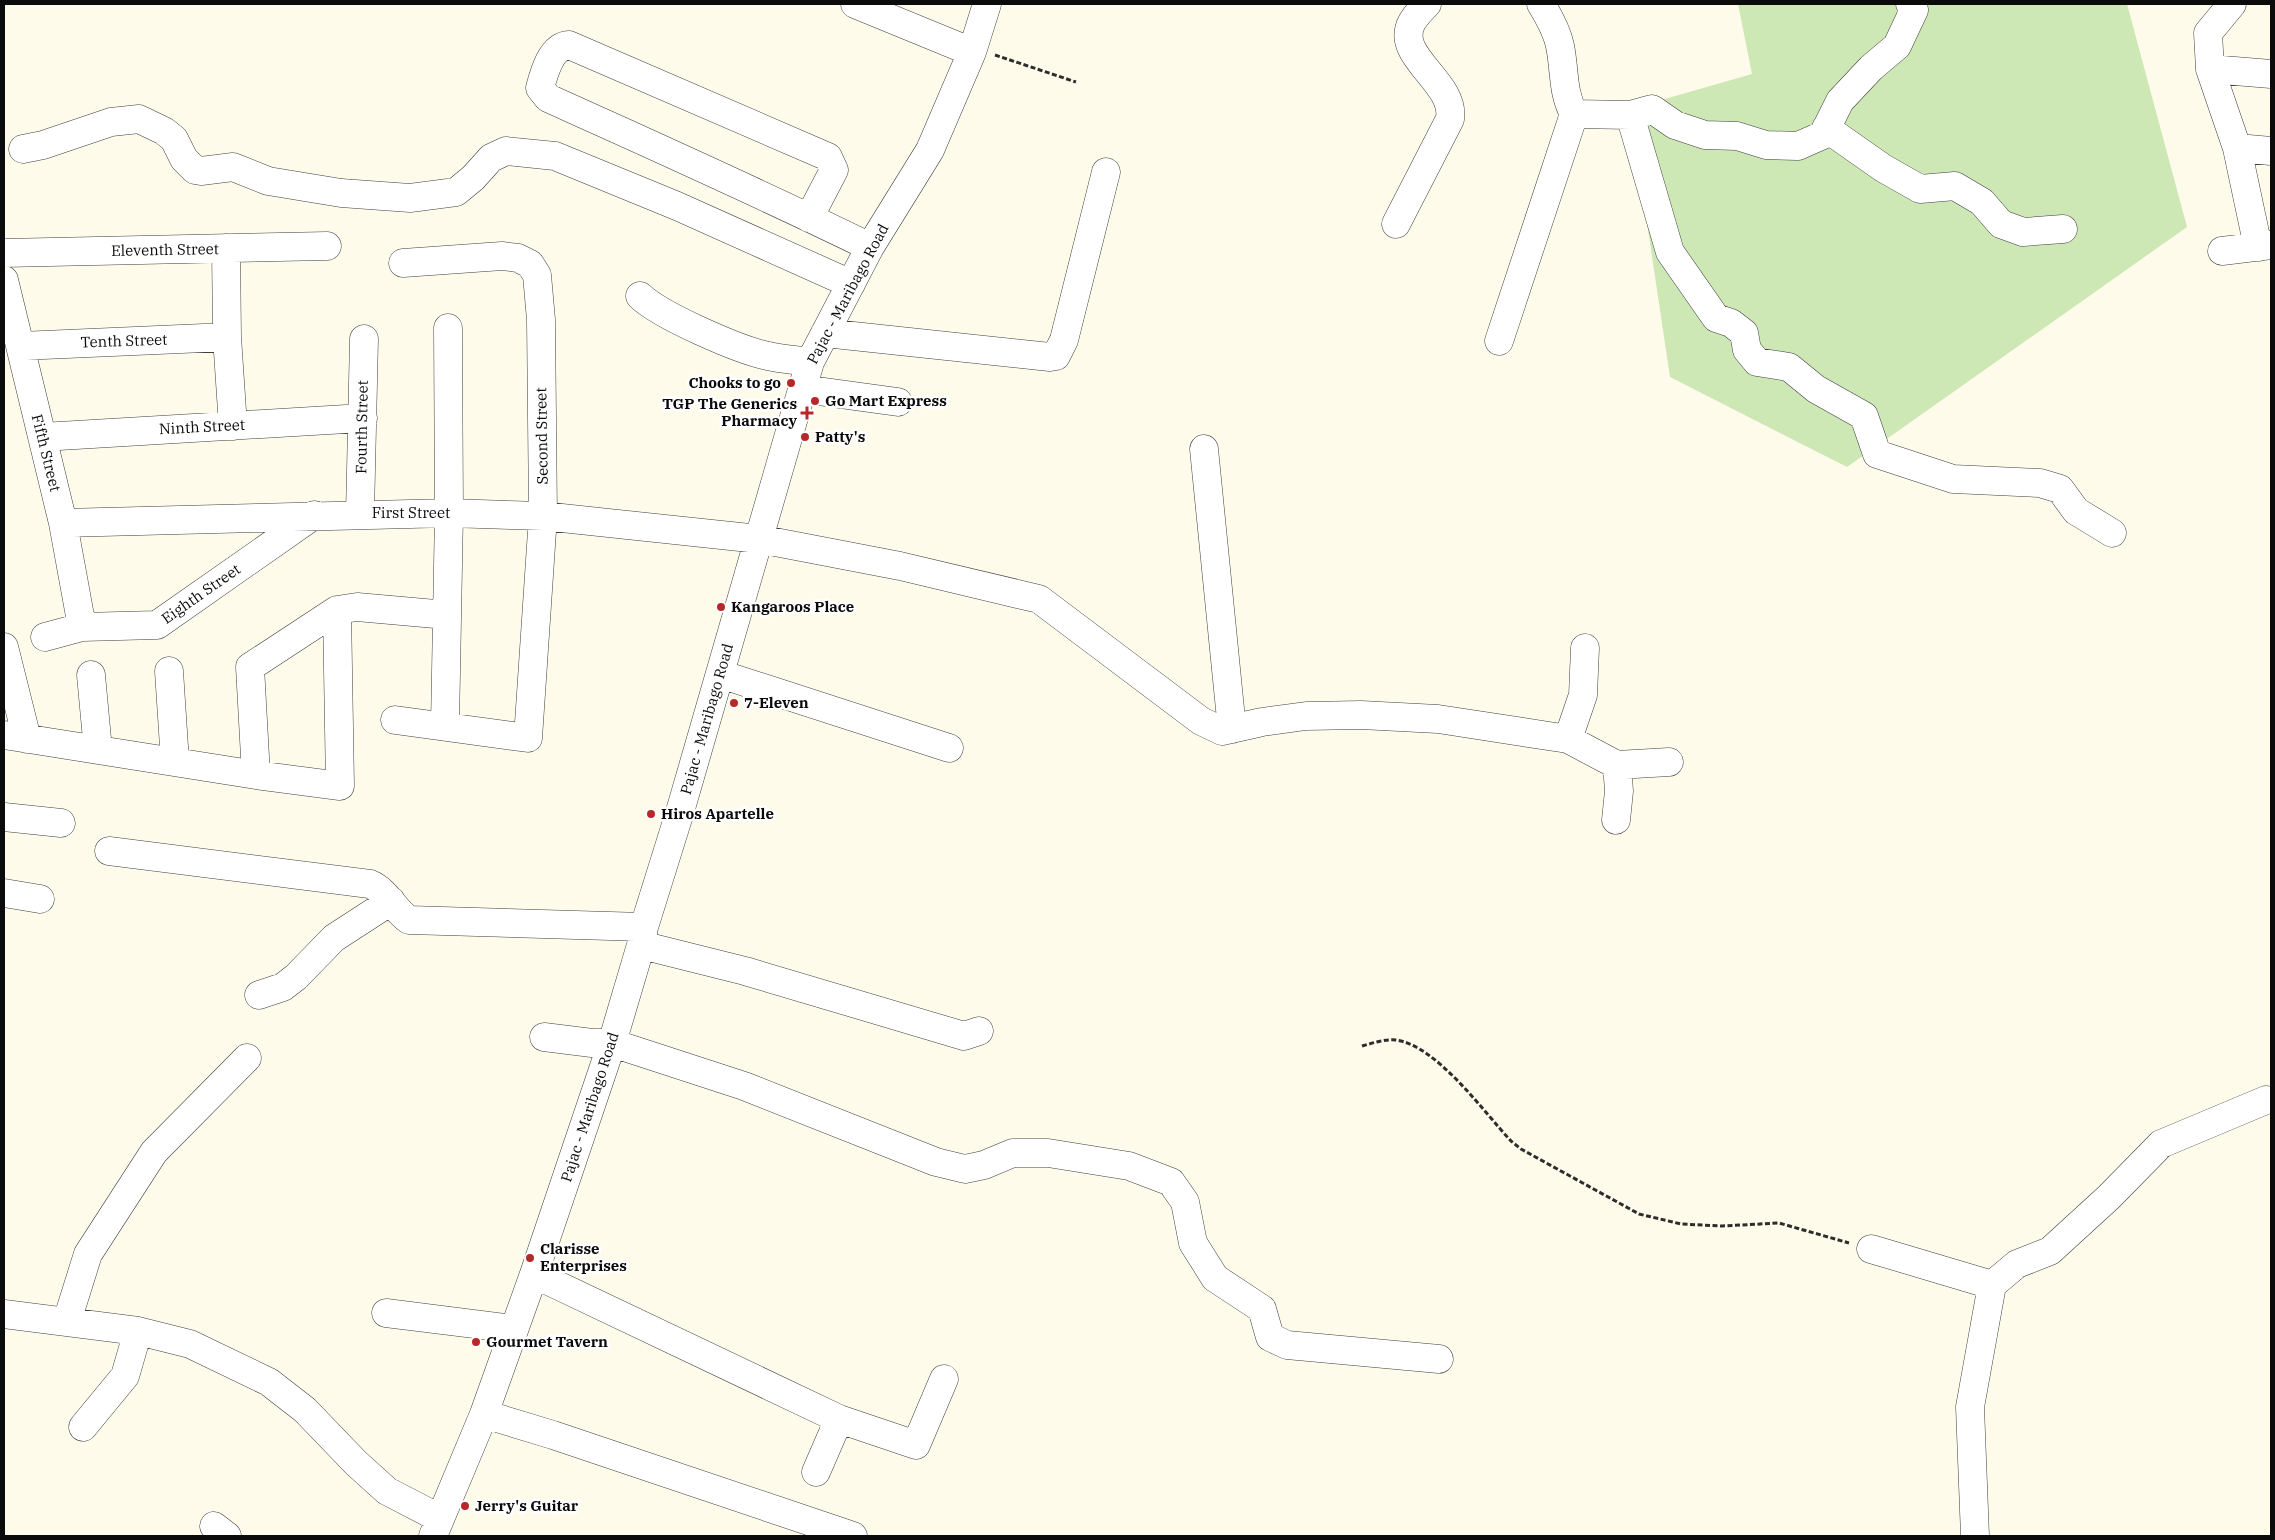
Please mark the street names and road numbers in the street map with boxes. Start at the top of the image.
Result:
street label: Pajac - Maribago Road [802,220,893,367]
street label: Eleventh Street [111,239,219,260]
street label: Tenth Street [80,329,168,352]
street label: Fourth Street [351,380,372,474]
street label: Second Street [531,387,552,485]
street label: Fifth Street [28,412,65,494]
street label: Ninth Street [158,415,246,438]
street label: First Street [372,503,450,522]
street label: Eighth Street [158,559,244,628]
street label: Pajac - Maribago Road [676,641,737,797]
street label: Pajac - Maribago Road [556,1030,623,1184]

